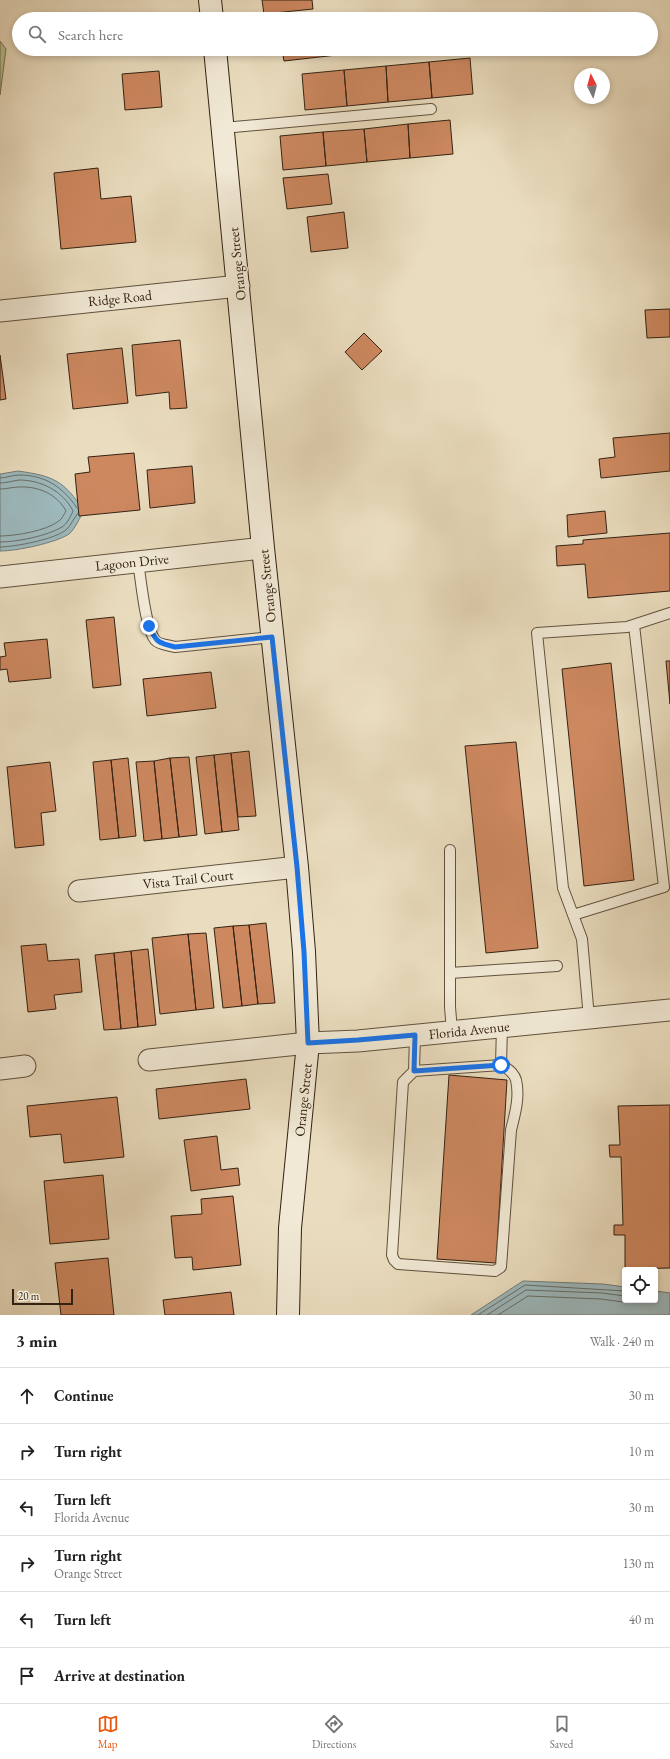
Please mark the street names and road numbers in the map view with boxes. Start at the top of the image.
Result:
street label: Orange Street [224,226,250,301]
street label: Ridge Road [87,286,154,310]
street label: Orange Street [254,548,280,623]
street label: Lagoon Drive [94,549,170,575]
street label: Vista Trail Court [142,865,235,893]
street label: Florida Avenue [428,1017,511,1043]
street label: Orange Street [290,1062,316,1137]

